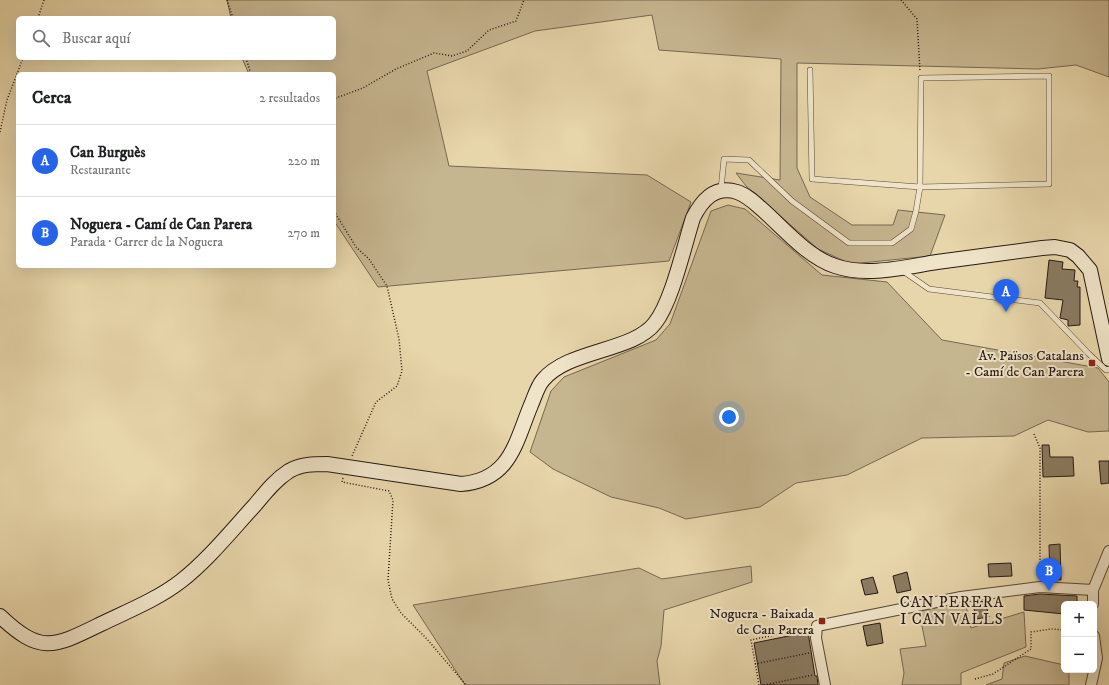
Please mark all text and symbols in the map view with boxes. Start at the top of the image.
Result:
search box [16,16,336,60]
icon: search [30,27,52,49]
text: Buscar aquí [62,29,130,48]
text: Cerca [32,87,71,109]
text: 2 resultados [259,90,320,106]
text: Can Burguès [70,143,145,162]
text: A [41,153,49,169]
text: 220 m [288,153,320,169]
text: Restaurante [70,162,131,178]
text: Noguera - Camí de Can Parera [70,215,252,234]
text: B [41,225,49,241]
text: 270 m [288,225,320,241]
text: Parada · Carrer de la Noguera [70,234,223,250]
pin: A [993,279,1019,312]
place label: Av. Països Catalans - Camí de Can Parera [965,347,1084,381]
marker: Av. Països Catalans - Camí de Can Parera [1087,358,1097,368]
your location [719,407,739,427]
pin: B [1036,558,1062,591]
district label: CAN PERERA I CAN VALLS [900,593,1004,629]
map controls [1061,601,1097,673]
button: + [1061,601,1097,637]
place label: Noguera - Baixada de Can Parera [710,605,814,639]
marker: Noguera - Baixada de Can Parera [817,616,827,626]
button: − [1061,637,1097,673]

